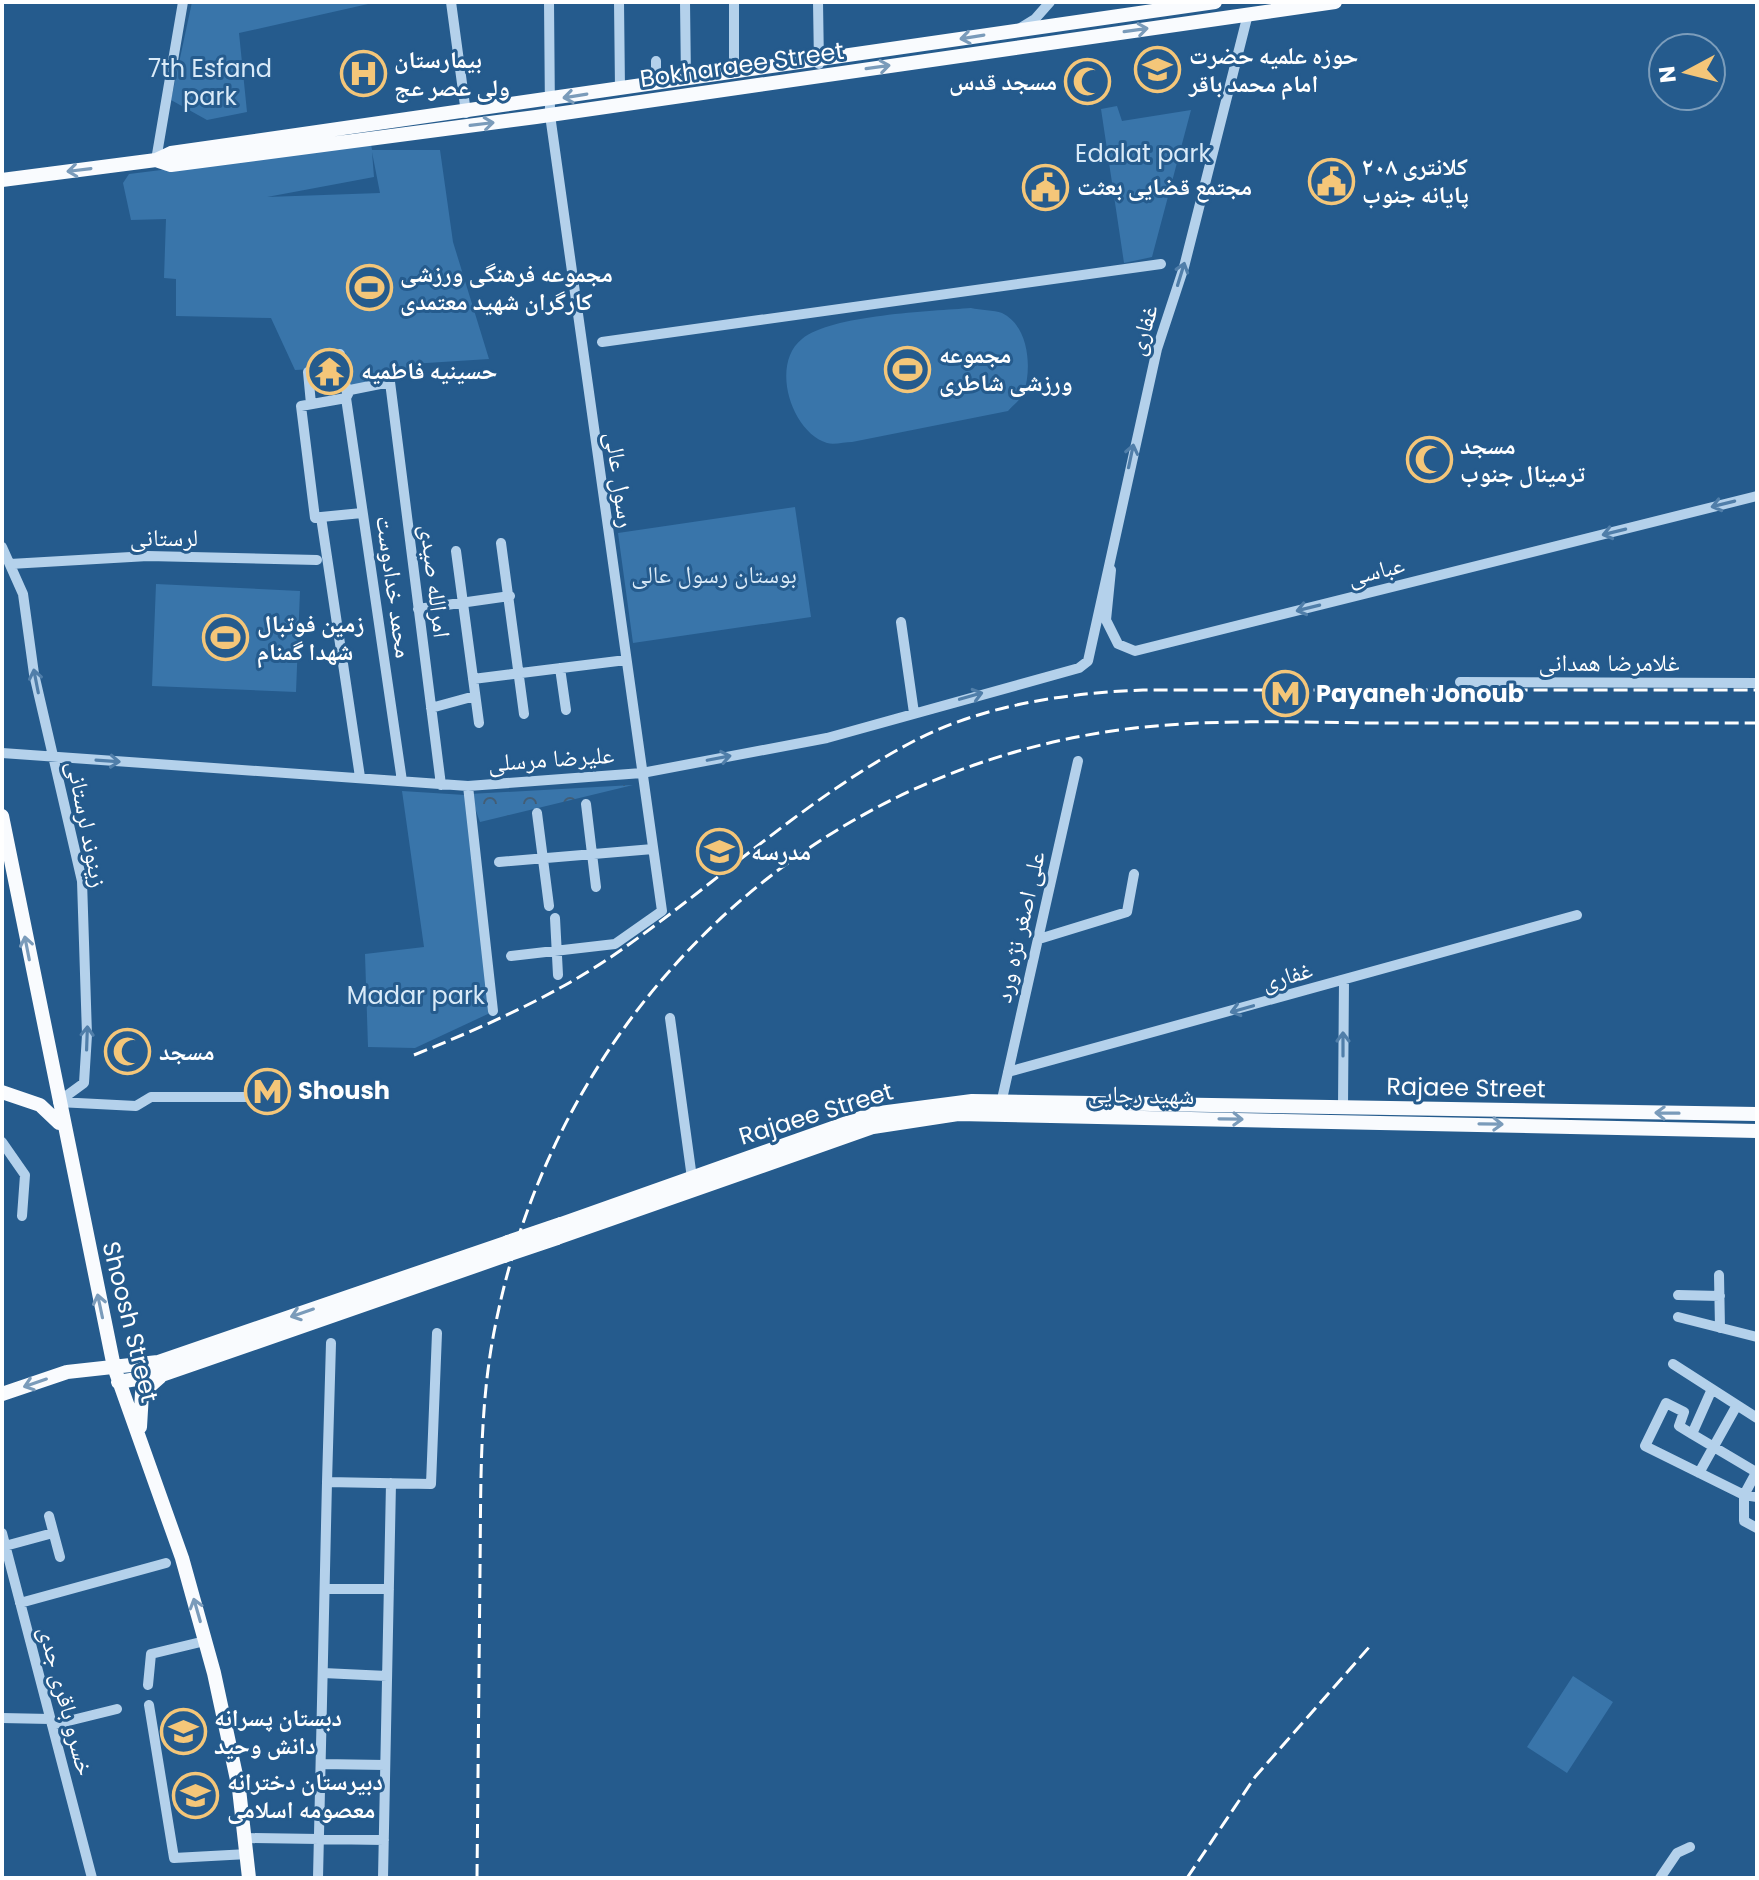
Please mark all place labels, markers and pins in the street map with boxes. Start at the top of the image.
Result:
place label: حوزه علمیه حضرت امام محمد باقر [1188,39,1358,101]
place label: بیمارستان ولی عصر عج [394,43,510,104]
school or university icon: حوزه علمیه حضرت امام محمد باقر [1134,46,1182,94]
hospital icon: بیمارستان ولی عصر عج [339,50,387,98]
mosque icon: مسجد قدس [1064,58,1112,106]
place label: مسجد قدس [949,65,1057,98]
place label: کلانتری ۲۰۸ پایانه جنوب [1362,150,1469,211]
public building icon: کلانتری ۲۰۸ پایانه جنوب [1307,157,1355,205]
public building icon: مجتمع قضایی بعثت [1022,163,1070,211]
place label: مجتمع قضایی بعثت [1077,170,1252,203]
place label: مجموعه فرهنگی ورزشی کارگران شهید معتمدی [400,257,613,318]
sports icon: مجموعه فرهنگی ورزشی کارگران شهید معتمدی [345,264,393,312]
place label: مجموعه ورزشی شاطری [939,338,1073,399]
sports icon: مجموعه ورزشی شاطری [884,345,932,393]
temple icon: حسینیه فاطمیه [306,347,354,395]
place label: حسینیه فاطمیه [361,354,497,387]
place label: مسجد ترمینال جنوب [1460,429,1586,490]
mosque icon: مسجد ترمینال جنوب [1405,436,1453,484]
place label: زمین فوتبال شهدا گمنام [257,607,364,669]
sports icon: زمین فوتبال شهدا گمنام [202,614,250,662]
metro station icon: Payaneh Jonoub [1261,670,1309,718]
place label: Payaneh Jonoub [1316,677,1524,710]
school or university icon: مدرسه [696,828,744,876]
place label: مدرسه [751,835,811,868]
mosque icon: مسجد [104,1028,152,1076]
place label: مسجد [159,1035,215,1068]
metro station icon: Shoush [243,1067,291,1115]
place label: Shoush [298,1074,390,1107]
place label: دبستان پسرانه دانش وحید [214,1701,342,1762]
school or university icon: دبستان پسرانه دانش وحید [159,1708,207,1756]
place label: دبیرستان دخترانه معصومه اسلامی [227,1765,383,1826]
school or university icon: دبیرستان دخترانه معصومه اسلامی [172,1772,220,1820]

